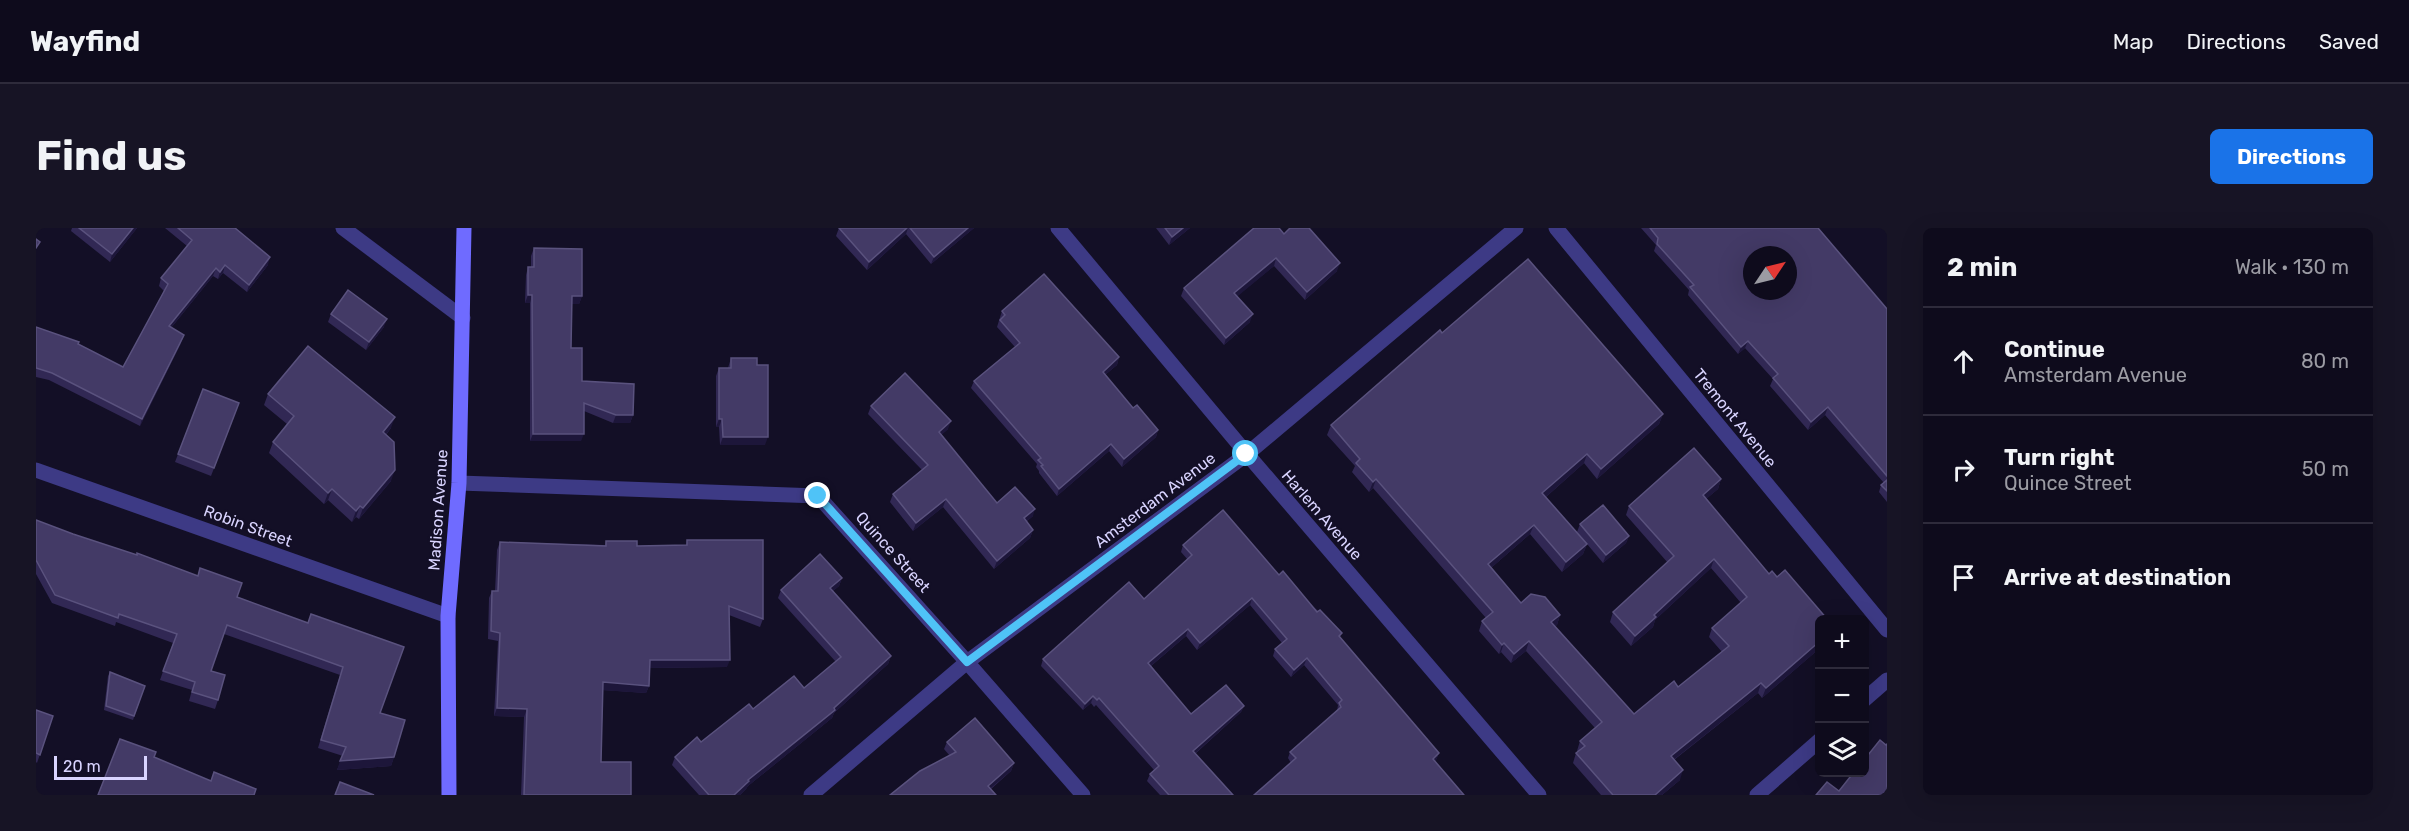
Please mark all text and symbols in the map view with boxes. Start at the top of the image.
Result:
text: Wayfind [30,25,140,58]
text: Map [2113,29,2154,54]
text: Directions [2187,29,2286,54]
text: Saved [2319,29,2379,54]
button: Directions [2210,129,2373,184]
text: Find us [36,131,187,181]
north arrow [1743,246,1797,300]
text: 2 min [1947,252,2017,283]
text: Walk · 130 m [2235,255,2349,279]
text: Continue [2004,336,2105,363]
icon: ahead [1947,345,1980,378]
text: 80 m [2301,349,2349,373]
text: Amsterdam Avenue [2004,363,2187,387]
street label: Tremont Avenue [1689,365,1781,471]
route start [1232,440,1258,466]
text: Turn right [2004,444,2114,471]
street label: Amsterdam Avenue [1091,448,1219,552]
street label: Madison Avenue [424,449,452,571]
icon: right [1947,453,1980,486]
text: 50 m [2302,457,2349,481]
street label: Harlem Avenue [1278,466,1366,564]
text: Quince Street [2004,471,2132,495]
route end [804,482,830,508]
street label: Robin Street [201,501,295,551]
street label: Quince Street [852,508,934,596]
icon: arrive [1947,561,1980,594]
text: Arrive at destination [2004,564,2231,591]
map controls [1815,615,1869,777]
button: + [1815,615,1869,669]
button: − [1815,669,1869,723]
button: layers [1815,723,1869,777]
scale bar [54,753,147,780]
text: 20 m [63,757,101,776]

